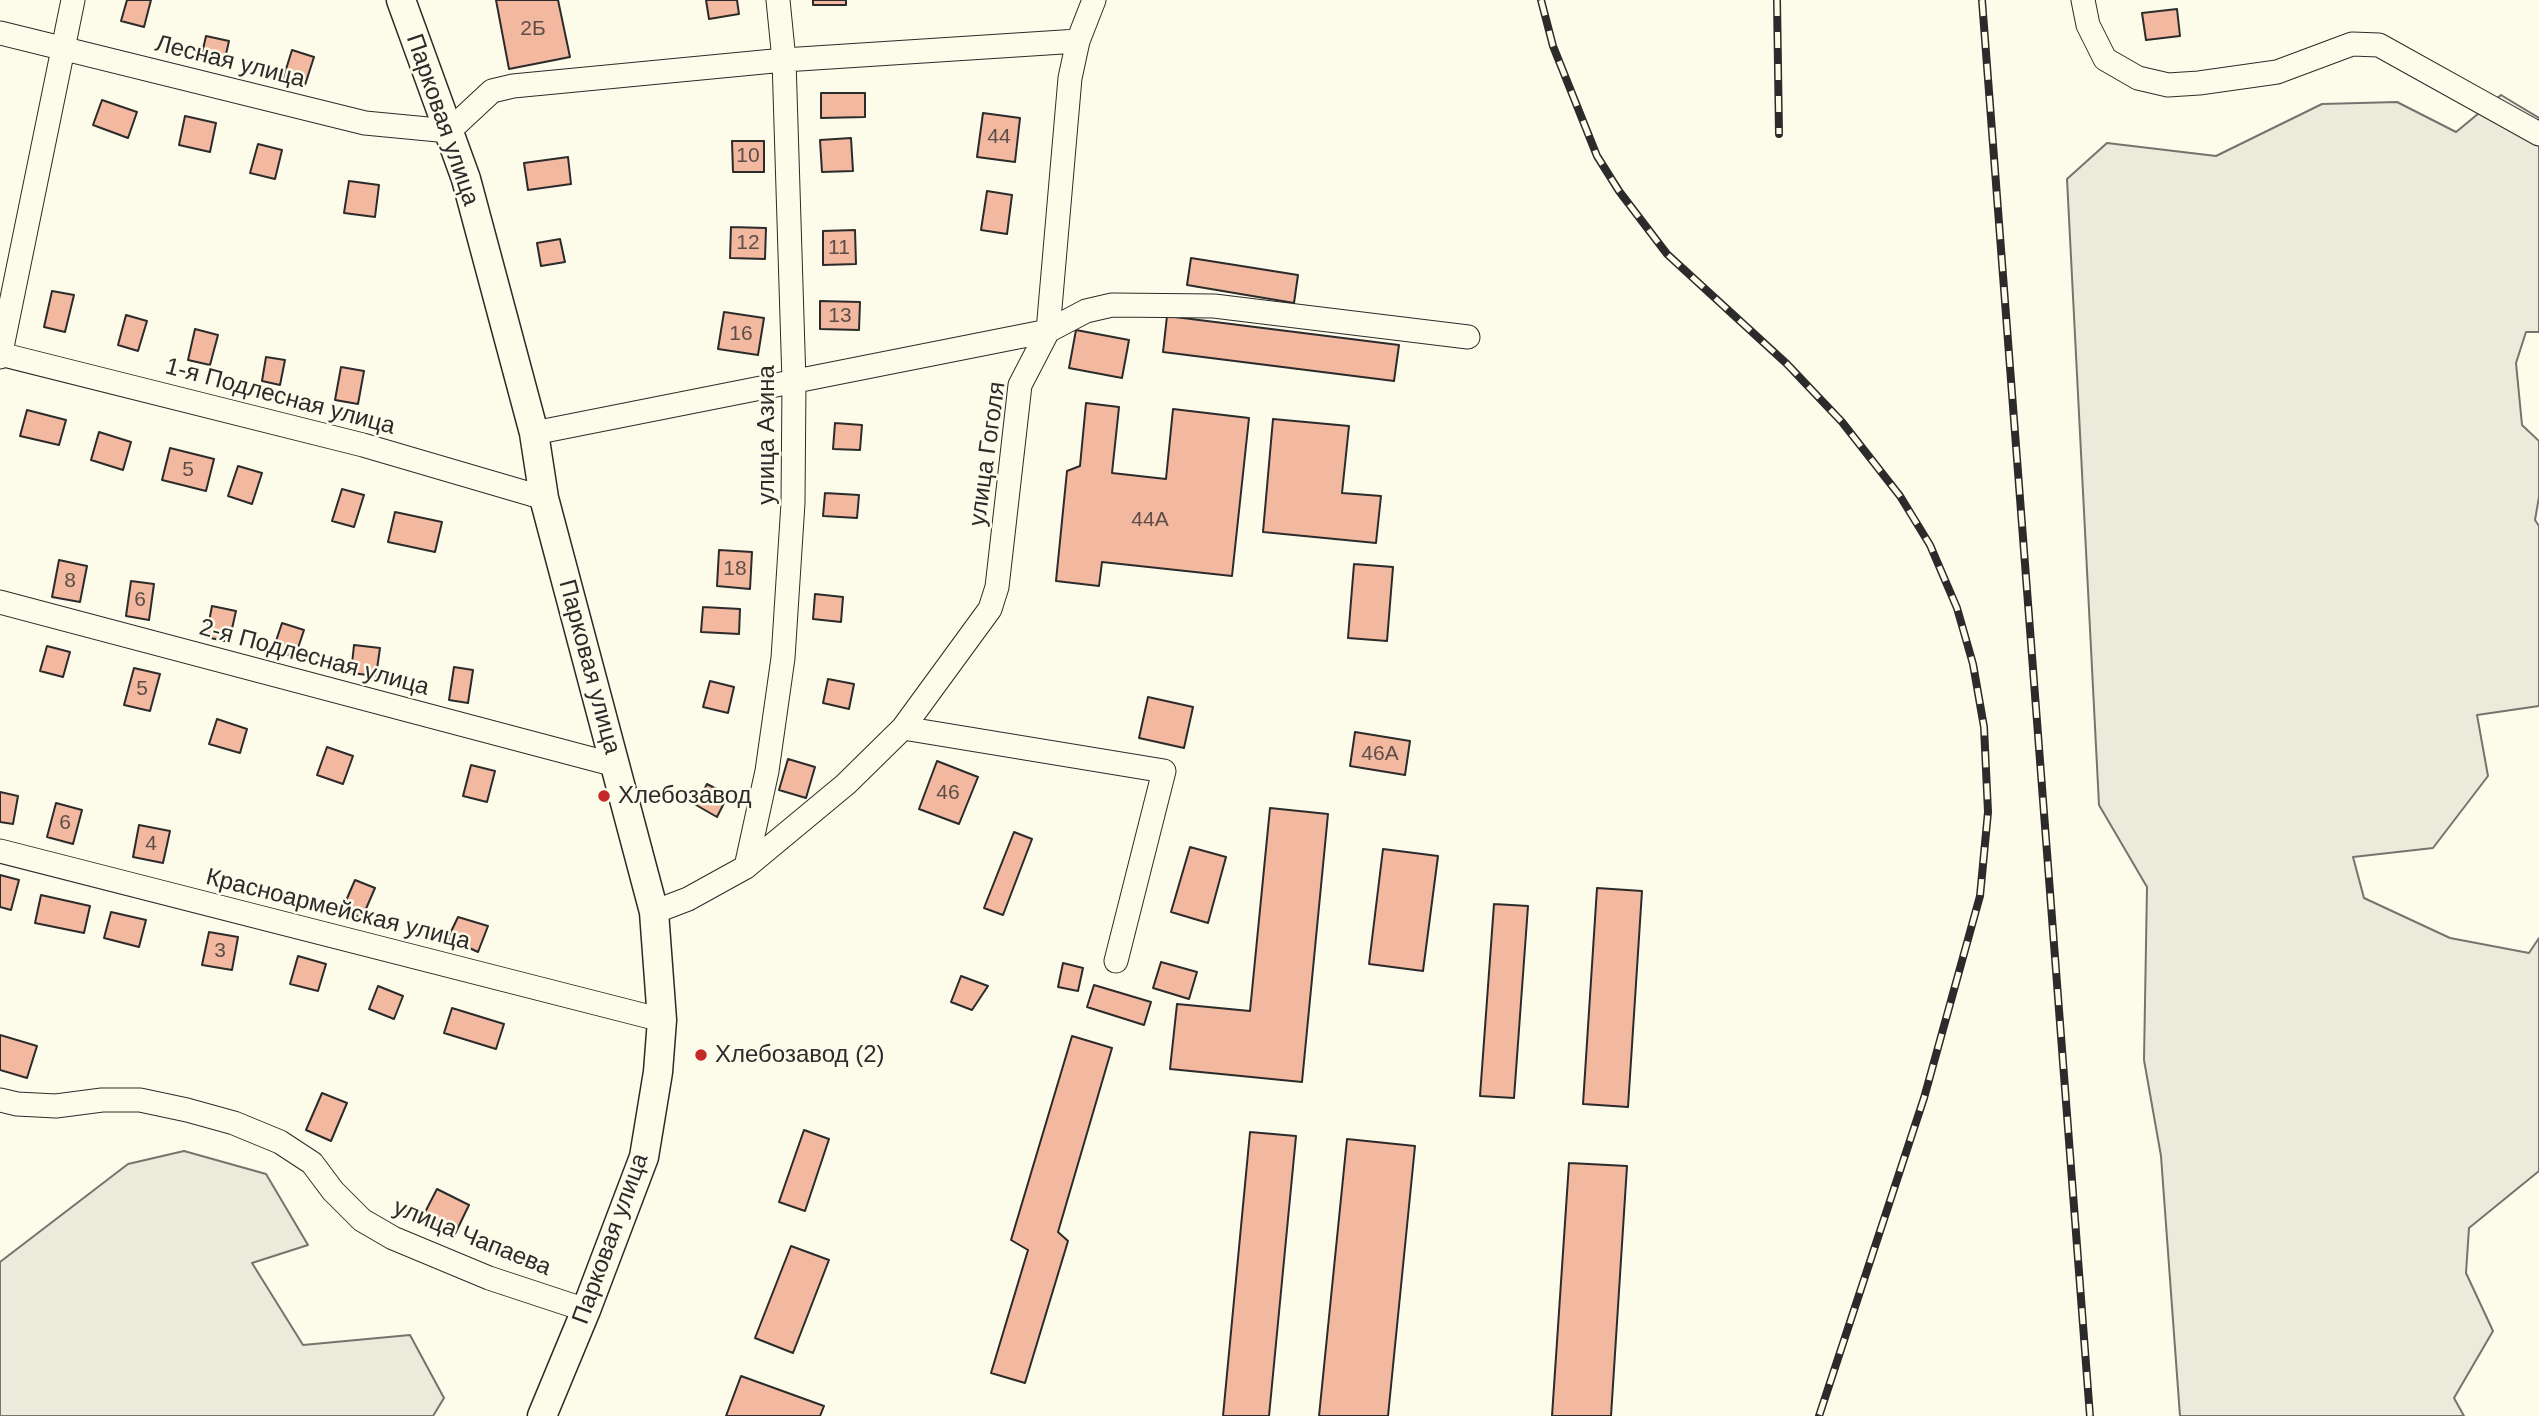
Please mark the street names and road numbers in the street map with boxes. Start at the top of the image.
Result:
street label: Лесная улица [152,29,308,95]
street label: Парковая улица [399,30,485,210]
street label: 1-я Подлесная улица [162,352,398,442]
street label: улица Азина [753,365,781,505]
street label: улица Гоголя [964,380,1012,528]
street label: Парковая улица [552,577,626,757]
street label: 2-я Подлесная улица [196,613,432,703]
street label: Красноармейская улица [203,863,473,957]
street label: Парковая улица [567,1150,655,1328]
street label: улица Чапаева [389,1193,555,1283]

